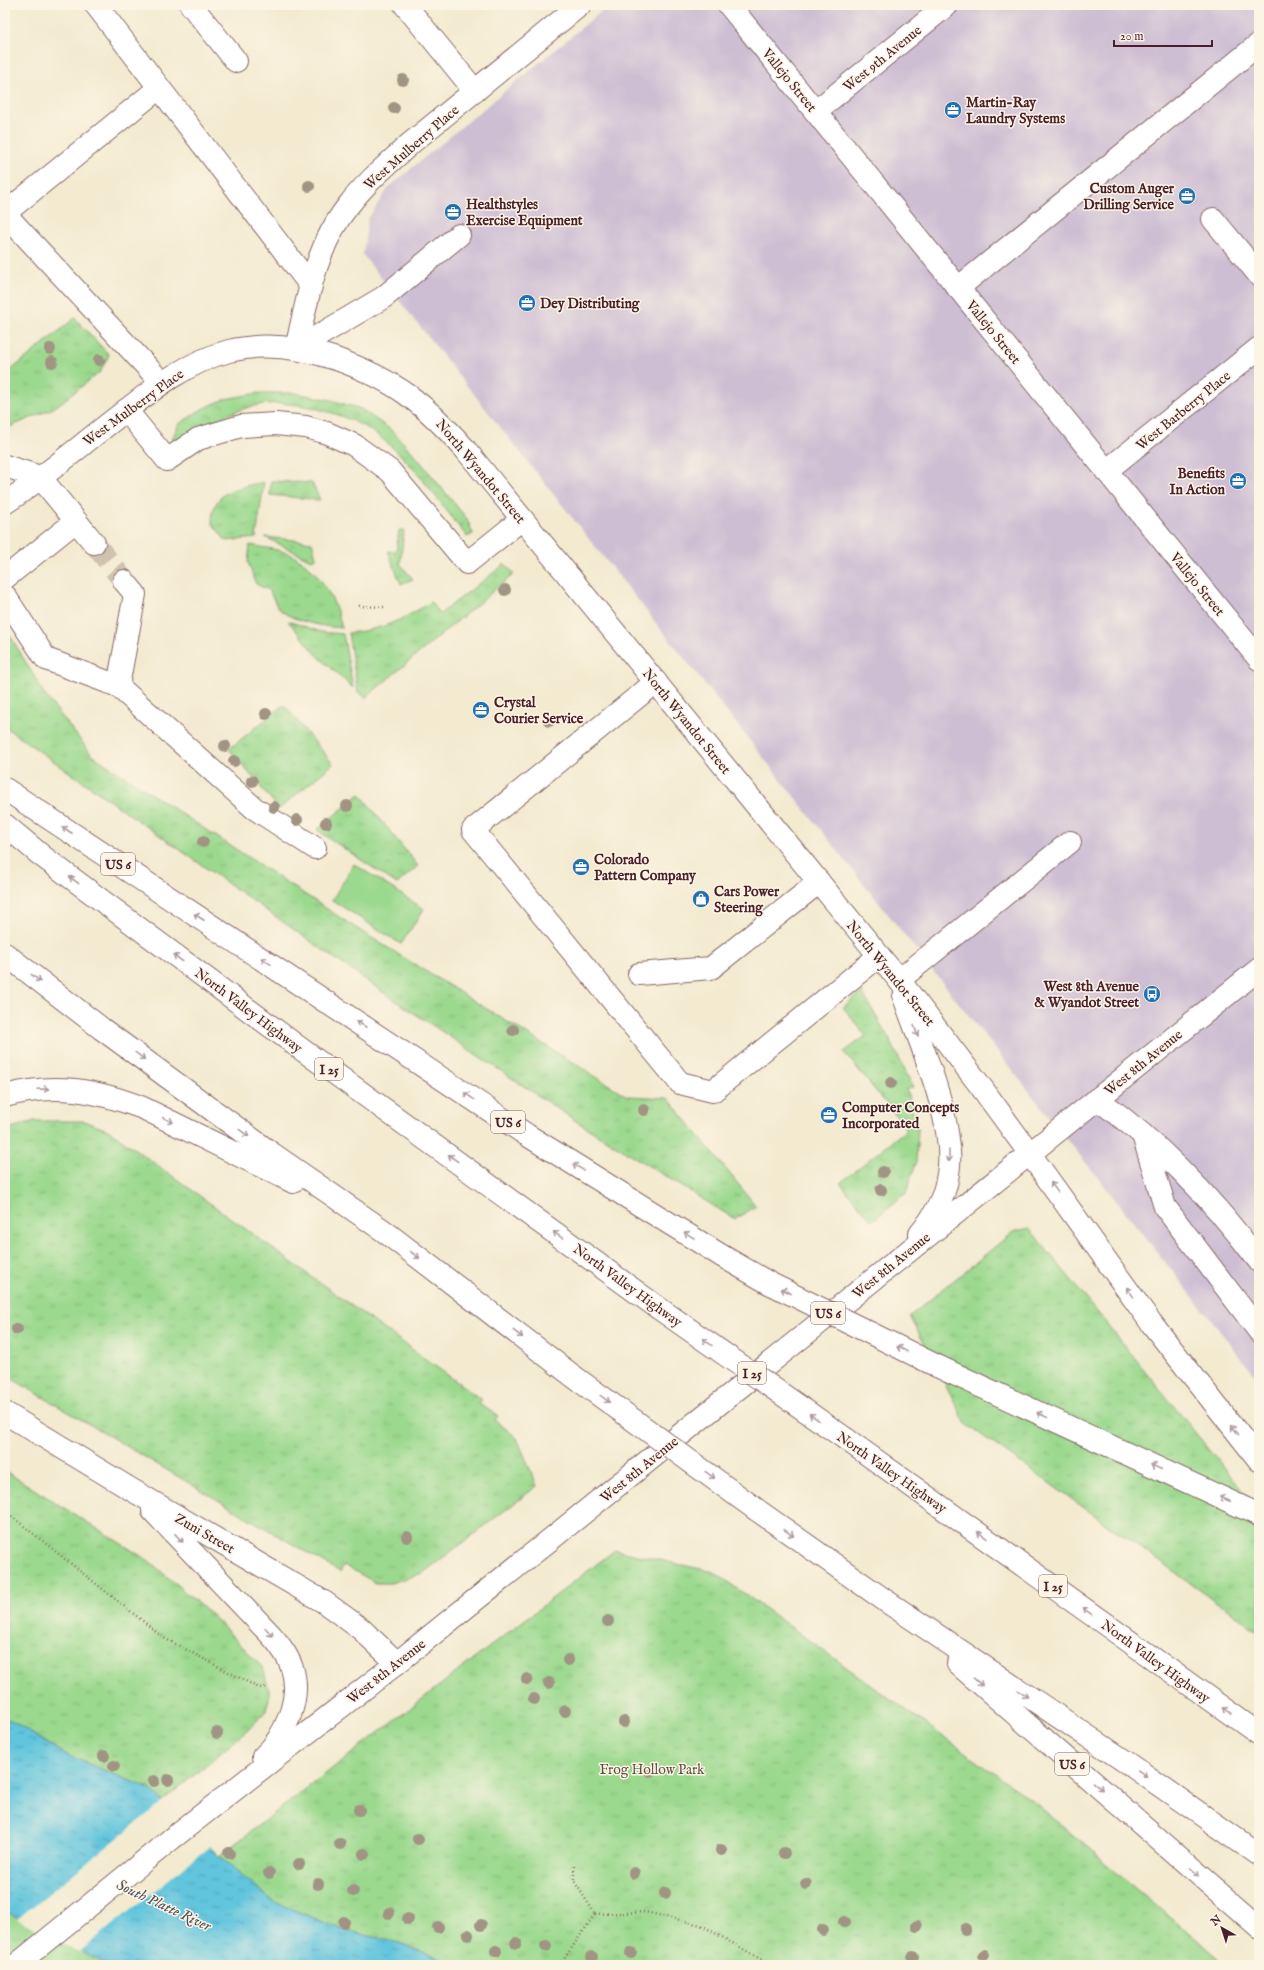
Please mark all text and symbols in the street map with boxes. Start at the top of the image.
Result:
street label: West 9th Avenue [840,21,926,96]
scale bar [1114,22,1212,48]
text: 20 m [1120,29,1143,44]
street label: Vallejo Street [757,44,821,116]
place label: Martin-Ray Laundry Systems [966,94,1065,128]
office icon: Martin-Ray Laundry Systems [943,100,963,120]
street label: West Mulberry Place [360,101,463,194]
place label: Custom Auger Drilling Service [1083,180,1175,214]
office icon: Custom Auger Drilling Service [1177,186,1197,206]
place label: Healthstyles Exercise Equipment [466,196,583,230]
office icon: Healthstyles Exercise Equipment [443,202,463,222]
office icon: Dey Distributing [517,293,537,313]
place label: Dey Distributing [540,295,641,313]
street label: Vallejo Street [961,296,1025,368]
street label: West Mulberry Place [80,365,188,451]
street label: West Barberry Place [1133,367,1235,455]
street label: North Wyandot Street [431,416,529,528]
place label: Benefits In Action [1170,465,1226,499]
office icon: Benefits In Action [1228,471,1248,491]
street label: Vallejo Street [1165,548,1229,620]
street label: North Wyandot Street [638,665,734,778]
place label: Crystal Courier Service [494,694,584,728]
office icon: Crystal Courier Service [471,700,491,720]
one-way arrow [62,826,73,834]
place label: Colorado Pattern Company [594,851,697,885]
road number: US 6 [101,853,135,875]
office icon: Colorado Pattern Company [571,857,591,877]
one-way arrow [69,876,80,884]
place label: Cars Power Steering [714,883,780,917]
shop icon: Cars Power Steering [691,889,711,909]
one-way arrow [193,912,205,920]
street label: North Wyandot Street [842,917,938,1030]
one-way arrow [173,954,184,962]
one-way arrow [260,956,272,964]
street label: North Valley Highway [191,964,306,1057]
one-way arrow [30,974,41,982]
place label: West 8th Avenue & Wyandot Street [1034,978,1140,1012]
bus stop icon: West 8th Avenue & Wyandot Street [1142,984,1162,1004]
one-way arrow [355,1019,367,1027]
one-way arrow [912,1024,920,1036]
street label: West 8th Avenue [1101,1025,1187,1100]
one-way arrow [134,1052,145,1061]
road number: I 25 [315,1058,343,1080]
one-way arrow [36,1085,49,1092]
one-way arrow [464,1092,475,1100]
place label: Computer Concepts Incorporated [842,1099,959,1133]
office icon: Computer Concepts Incorporated [819,1105,839,1125]
road number: US 6 [491,1111,525,1133]
one-way arrow [161,1117,173,1124]
one-way arrow [239,1129,250,1137]
one-way arrow [945,1149,953,1162]
one-way arrow [448,1154,459,1162]
one-way arrow [573,1163,584,1171]
one-way arrow [1050,1181,1058,1192]
street label: West 8th Avenue [849,1228,935,1303]
one-way arrow [553,1231,564,1239]
one-way arrow [683,1231,695,1239]
street label: North Valley Highway [569,1240,686,1332]
one-way arrow [409,1251,420,1259]
one-way arrow [780,1287,792,1294]
one-way arrow [1126,1287,1134,1298]
road number: US 6 [811,1302,845,1324]
one-way arrow [513,1330,524,1338]
one-way arrow [702,1338,713,1346]
one-way arrow [896,1345,908,1352]
road number: I 25 [738,1362,766,1384]
one-way arrow [599,1394,610,1403]
one-way arrow [1036,1411,1048,1418]
one-way arrow [809,1413,820,1421]
one-way arrow [1230,1424,1239,1435]
street label: North Valley Highway [833,1428,950,1518]
street label: West 8th Avenue [597,1432,683,1507]
one-way arrow [1150,1463,1162,1471]
one-way arrow [704,1471,715,1479]
one-way arrow [1219,1495,1231,1502]
street label: Zuni Street [171,1510,238,1558]
one-way arrow [783,1529,794,1537]
one-way arrow [976,1531,987,1539]
one-way arrow [174,1533,184,1543]
road number: I 25 [1039,1575,1067,1597]
one-way arrow [1082,1607,1093,1615]
street label: North Valley Highway [1097,1616,1214,1708]
one-way arrow [264,1627,274,1637]
street label: West 8th Avenue [343,1635,430,1708]
one-way arrow [973,1678,984,1687]
one-way arrow [1017,1690,1028,1698]
one-way arrow [1222,1707,1233,1715]
road number: US 6 [1055,1753,1089,1775]
park label: Frog Hollow Park [599,1761,705,1779]
one-way arrow [1137,1769,1148,1777]
one-way arrow [1092,1782,1103,1791]
one-way arrow [1190,1867,1201,1876]
water label: South Platte River [113,1875,215,1936]
north arrow [1202,1908,1242,1948]
text: N [1207,1912,1225,1930]

